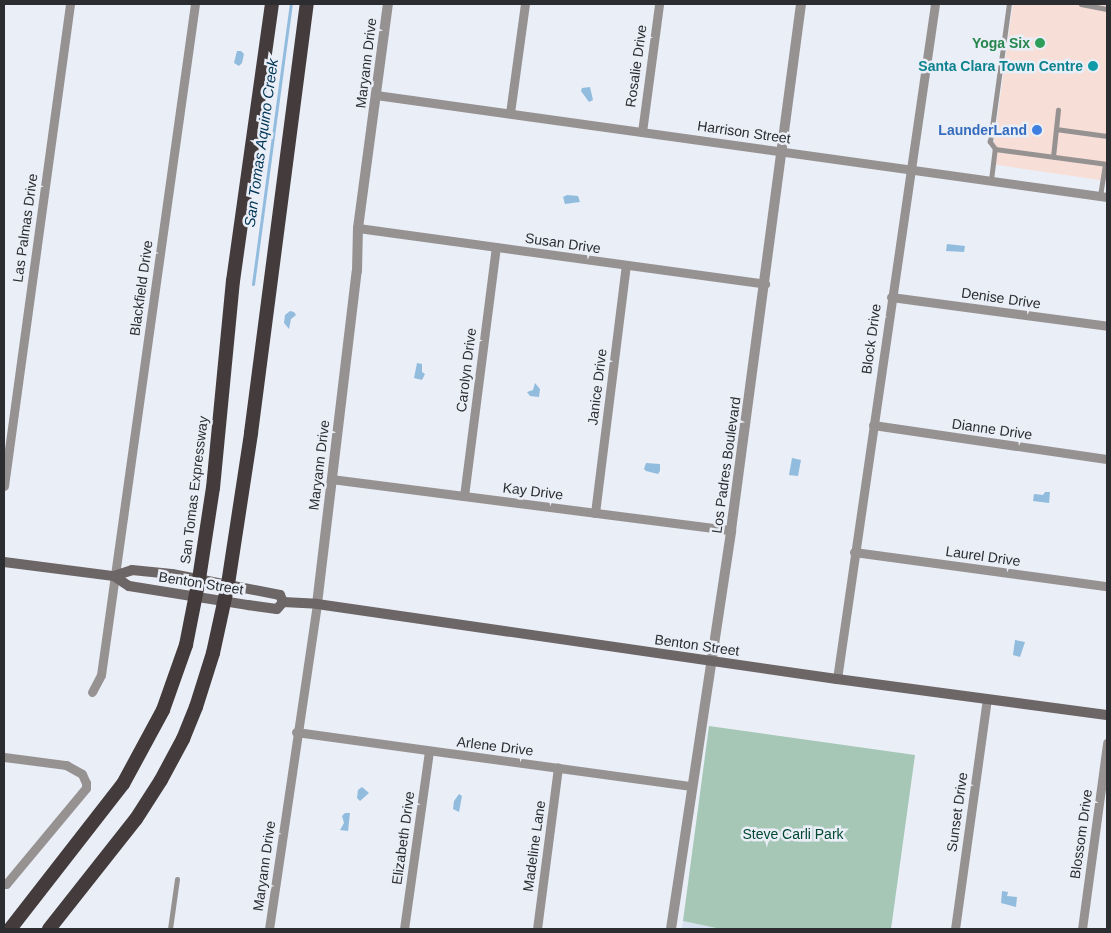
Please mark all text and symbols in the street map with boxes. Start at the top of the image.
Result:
street label: Maryann Drive [352,17,380,109]
street label: Rosalie Drive [622,24,650,108]
place label: Yoga Six [972,35,1030,51]
marker: Yoga Six [1034,37,1046,49]
water label: San Tomas Aquino Creek [240,57,282,229]
place label: Santa Clara Town Centre [918,58,1083,74]
marker: Santa Clara Town Centre [1087,60,1099,72]
street label: Harrison Street [696,117,792,147]
place label: LaunderLand [938,122,1027,138]
marker: LaunderLand [1031,124,1043,136]
street label: Las Palmas Drive [9,173,41,283]
street label: Susan Drive [524,229,602,257]
street label: Blackfield Drive [126,239,156,337]
street label: Denise Drive [960,284,1042,312]
street label: Block Drive [858,303,884,375]
street label: Carolyn Drive [452,327,480,413]
street label: Janice Drive [584,348,610,426]
street label: Los Padres Boulevard [708,396,744,534]
street label: San Tomas Expressway [177,415,211,565]
street label: Dianne Drive [951,415,1033,443]
street label: Maryann Drive [305,419,333,511]
street label: Kay Drive [502,479,564,503]
street label: Laurel Drive [944,542,1022,570]
street label: Benton Street [157,568,245,598]
street label: Benton Street [653,631,741,659]
street label: Arlene Drive [456,733,534,759]
street label: Sunset Drive [943,771,971,853]
street label: Blossom Drive [1066,788,1096,880]
street label: Elizabeth Drive [388,790,418,886]
street label: Madeline Lane [519,799,549,893]
street label: Maryann Drive [249,820,279,912]
park label: Steve Carli Park [742,826,844,842]

